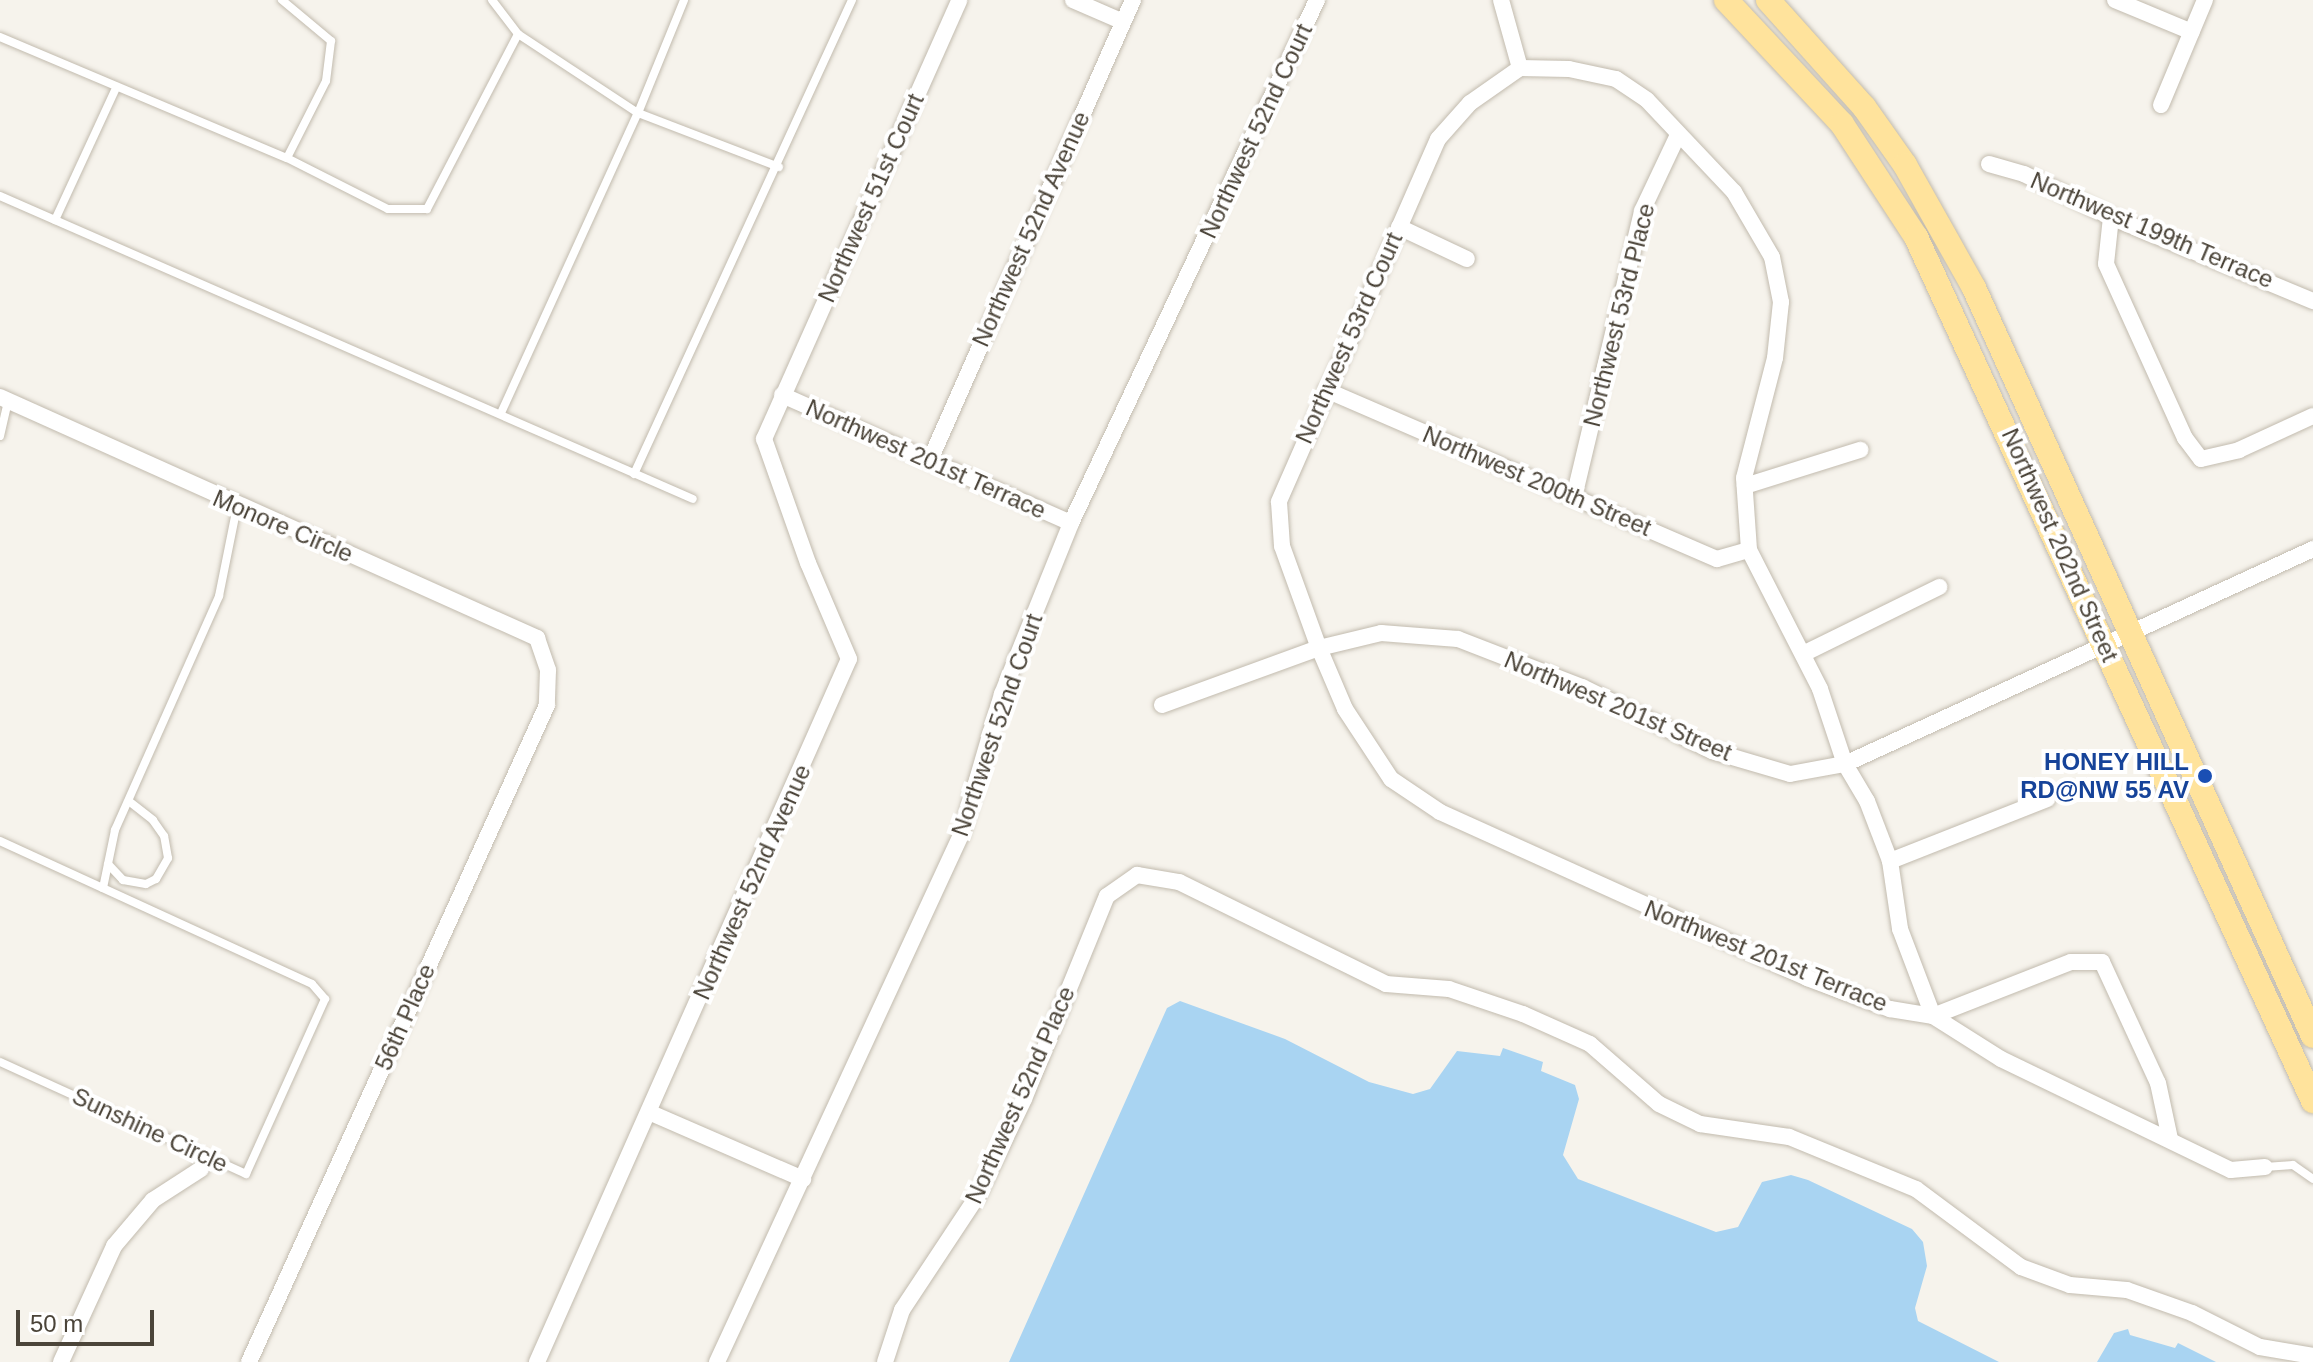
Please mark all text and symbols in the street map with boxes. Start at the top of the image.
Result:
street label: Northwest 52nd Court [1194,19,1318,243]
street label: Northwest 51st Court [812,89,930,307]
street label: Northwest 52nd Avenue [966,106,1096,352]
street label: Northwest 199th Terrace [2026,166,2278,294]
street label: Northwest 53rd Place [1577,200,1661,430]
street label: Northwest 53rd Court [1289,228,1409,448]
street label: Northwest 201st Terrace [801,393,1051,525]
street label: Northwest 200th Street [1418,420,1656,542]
street label: Northwest 202nd Street [1996,424,2124,666]
street label: Monore Circle [209,484,357,568]
street label: Northwest 52nd Court [945,610,1049,840]
street label: Northwest 201st Street [1500,645,1736,767]
place label: HONEY HILL RD@NW 55 AV [2019,748,2189,804]
street label: Northwest 52nd Avenue [687,759,817,1005]
marker: HONEY HILL RD@NW 55 AV [2196,767,2214,785]
street label: Northwest 201st Terrace [1640,894,1892,1018]
street label: 56th Place [369,959,441,1075]
street label: Northwest 52nd Place [959,982,1081,1208]
street label: Sunshine Circle [68,1081,232,1179]
scale bar [20,1294,158,1344]
text: 50 m [30,1310,83,1337]

